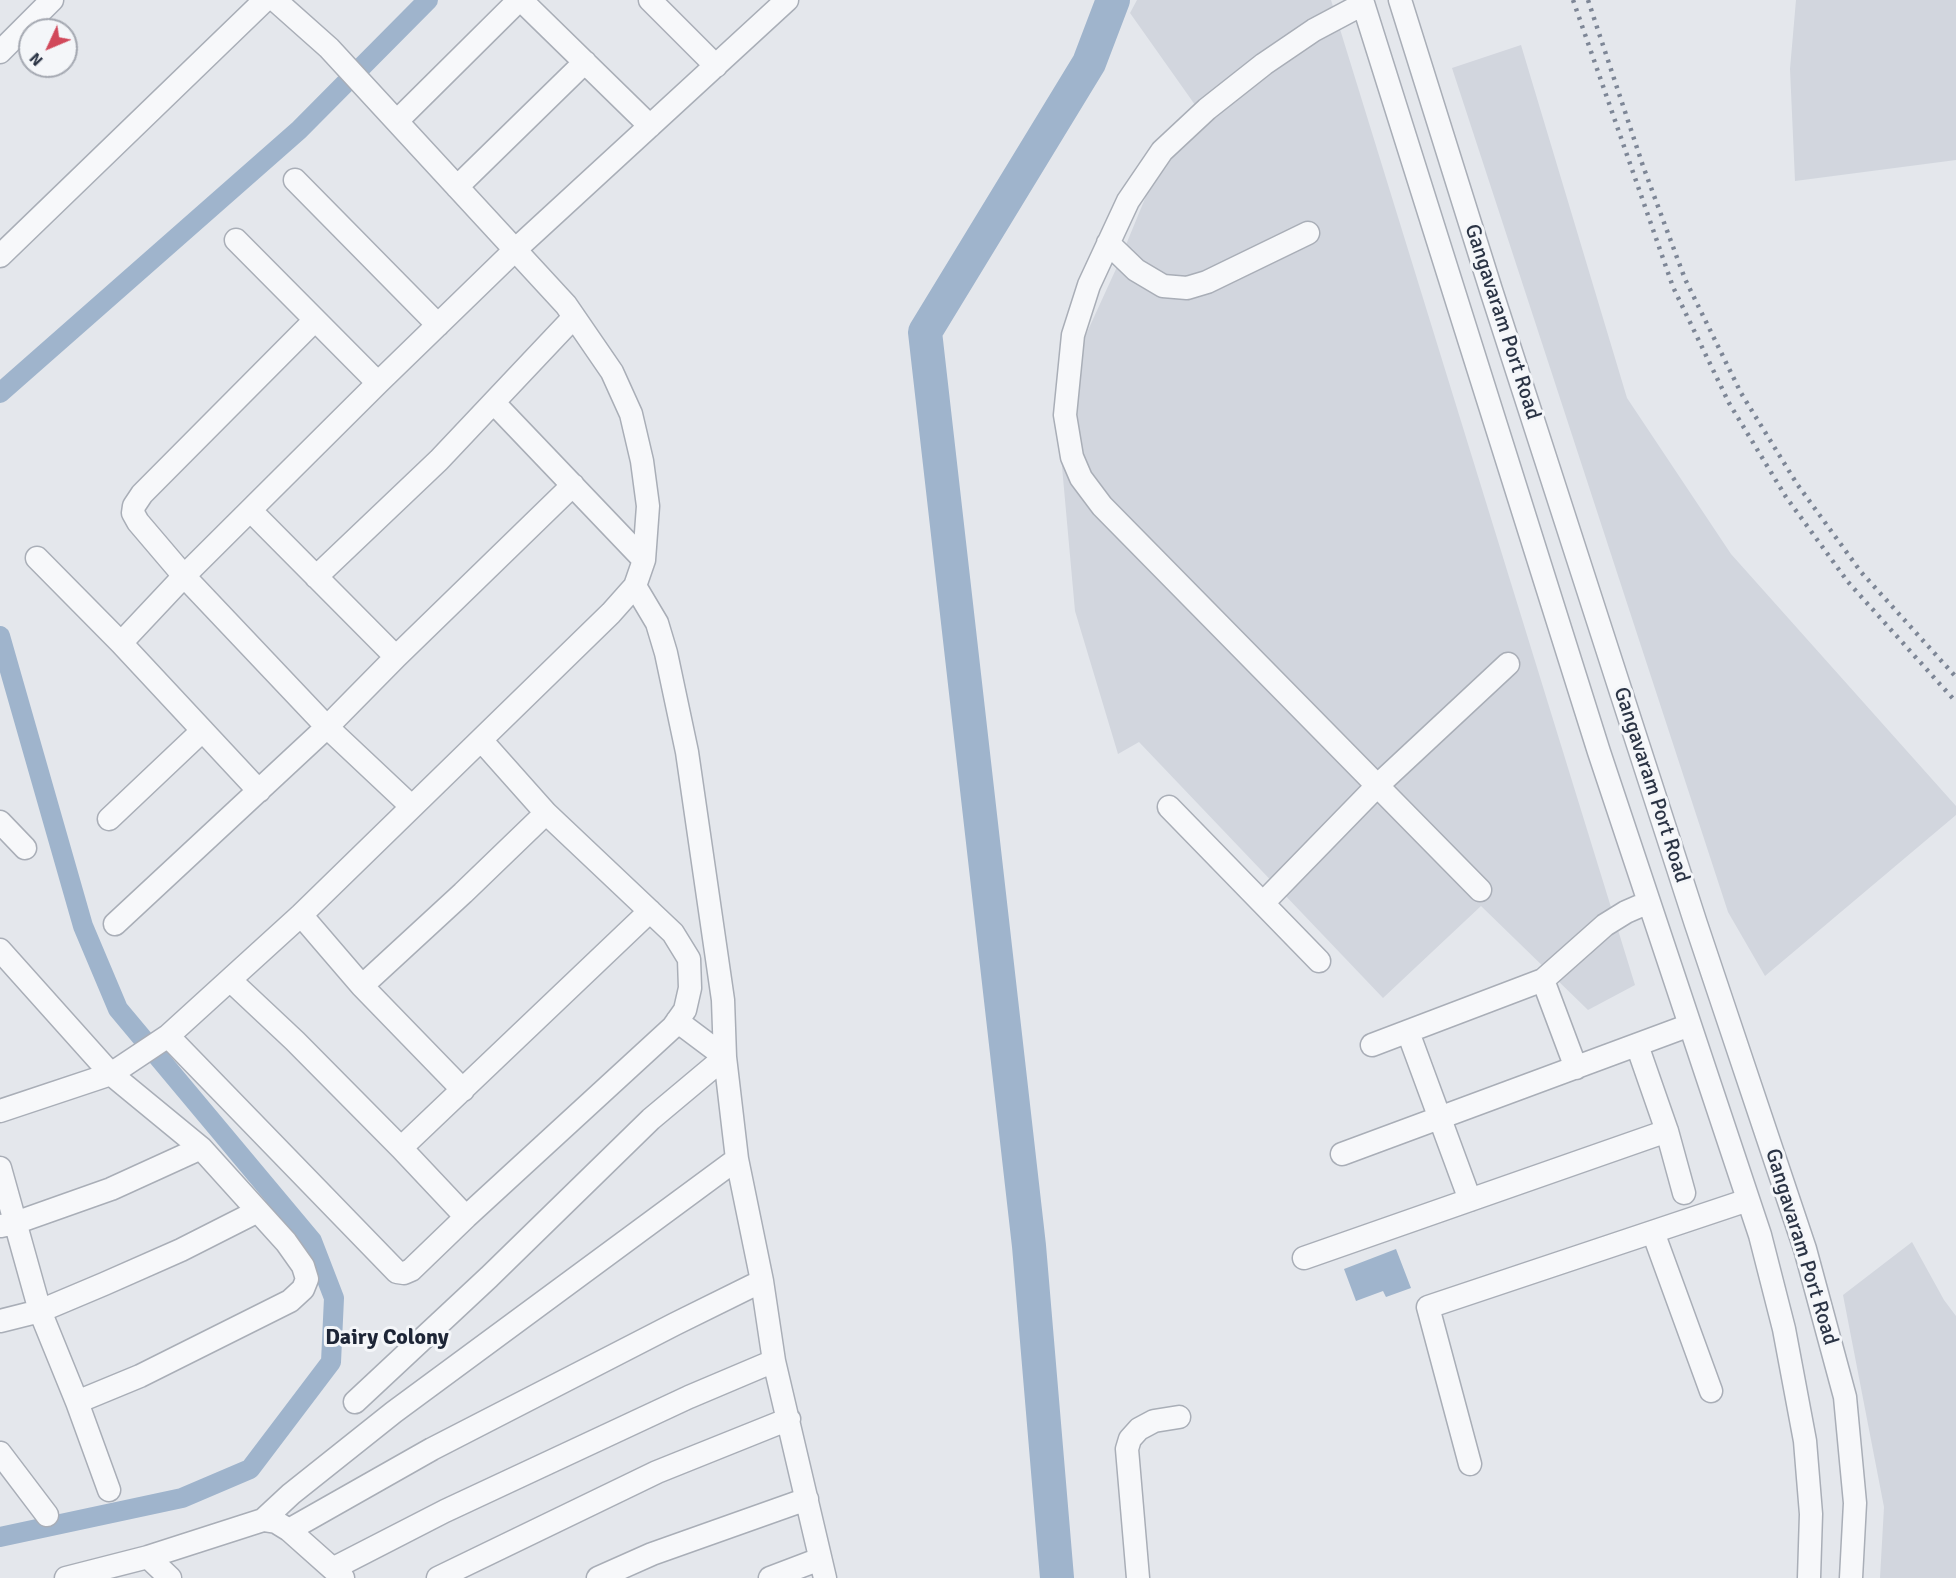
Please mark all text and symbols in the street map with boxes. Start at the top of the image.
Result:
north arrow [18,18,78,78]
text: N [25,48,48,70]
street label: Gangavaram Port Road [1458,221,1546,423]
street label: Gangavaram Port Road [1607,684,1695,886]
street label: Gangavaram Port Road [1759,1146,1843,1348]
district label: Dairy Colony [325,1325,449,1351]

